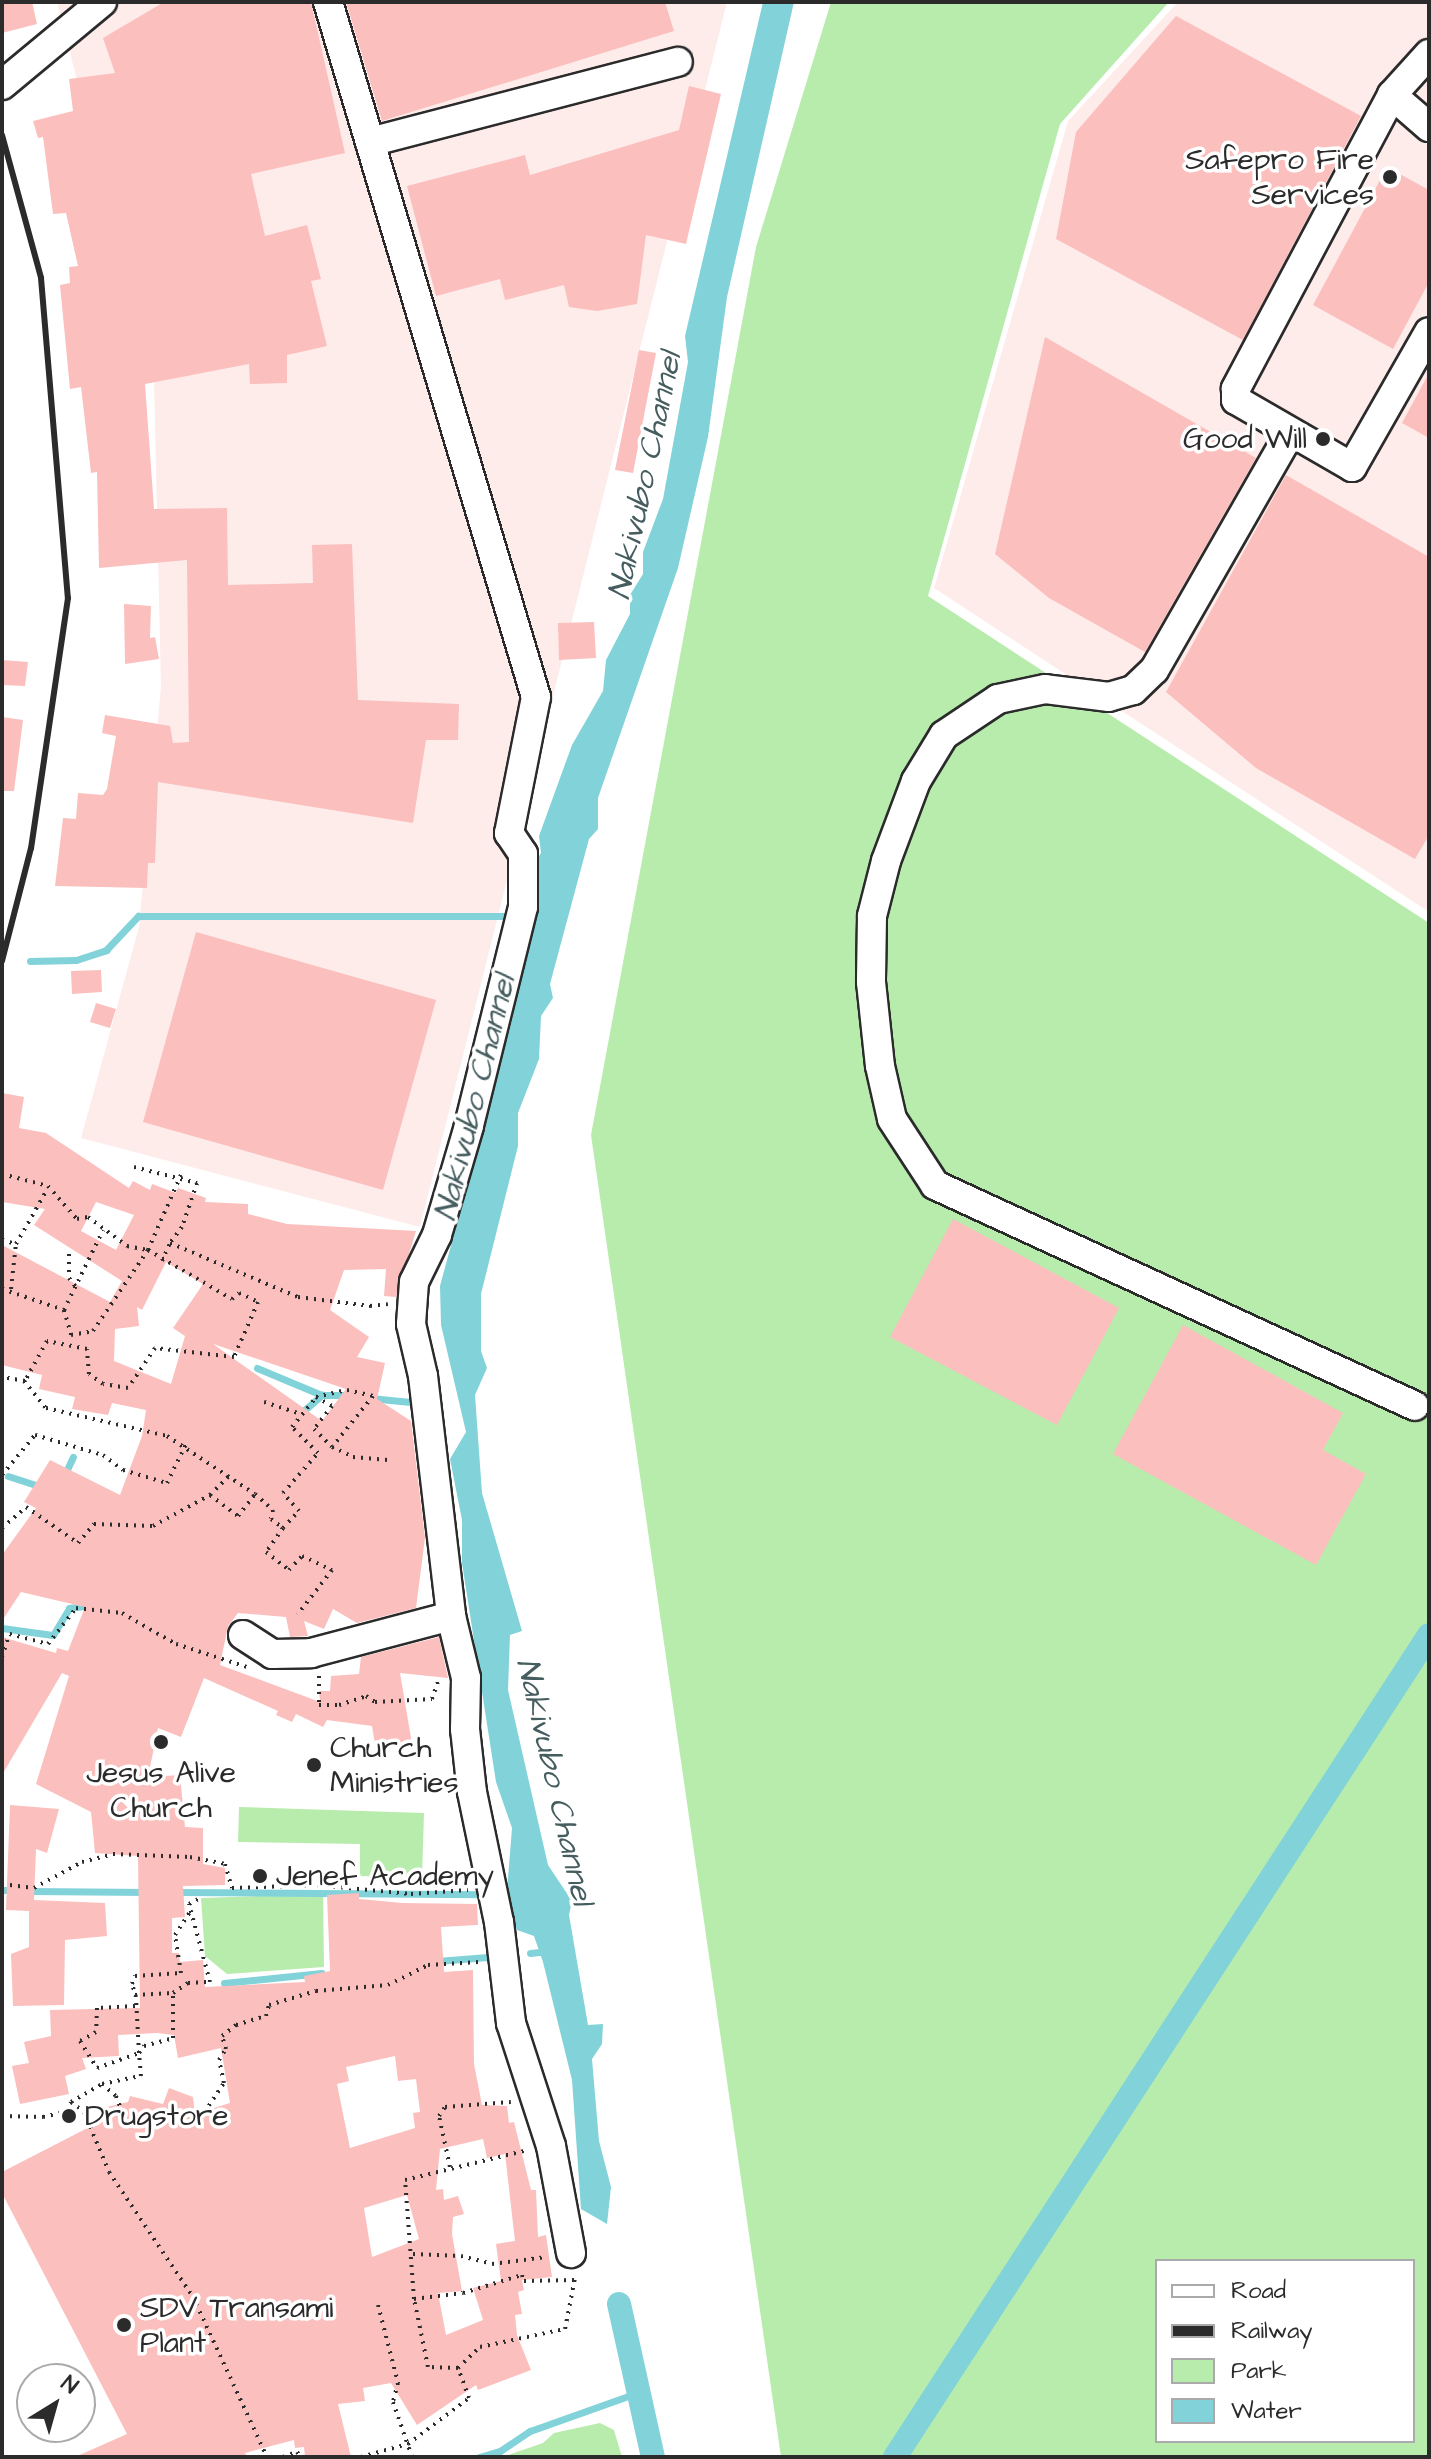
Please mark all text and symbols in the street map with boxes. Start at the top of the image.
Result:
place label: Safepro Fire Services [1185,142,1374,212]
marker: Safepro Fire Services [1381,168,1399,186]
water label: Nakivubo Channel [601,349,691,603]
place label: Good Will [1183,421,1307,457]
marker: Good Will [1314,430,1332,448]
water label: Nakivubo Channel [427,971,525,1225]
water label: Nakivubo Channel [507,1655,601,1909]
place label: Church Ministries [330,1730,458,1800]
marker: Jesus Alive Church [152,1733,170,1751]
place label: Jesus Alive Church [86,1755,236,1826]
marker: Church Ministries [305,1756,323,1774]
place label: Jenef Academy [276,1858,494,1894]
marker: Jenef Academy [251,1867,269,1885]
place label: Drugstore [85,2098,229,2134]
marker: Drugstore [60,2107,78,2125]
legend [1155,2259,1415,2443]
text: Road [1231,2274,1286,2308]
place label: SDV Transami Plant [140,2290,333,2360]
text: Railway [1231,2314,1313,2348]
marker: SDV Transami Plant [115,2316,133,2334]
text: Park [1231,2354,1287,2388]
north arrow [16,2363,96,2443]
text: N [55,2368,84,2402]
text: Water [1231,2394,1302,2428]

